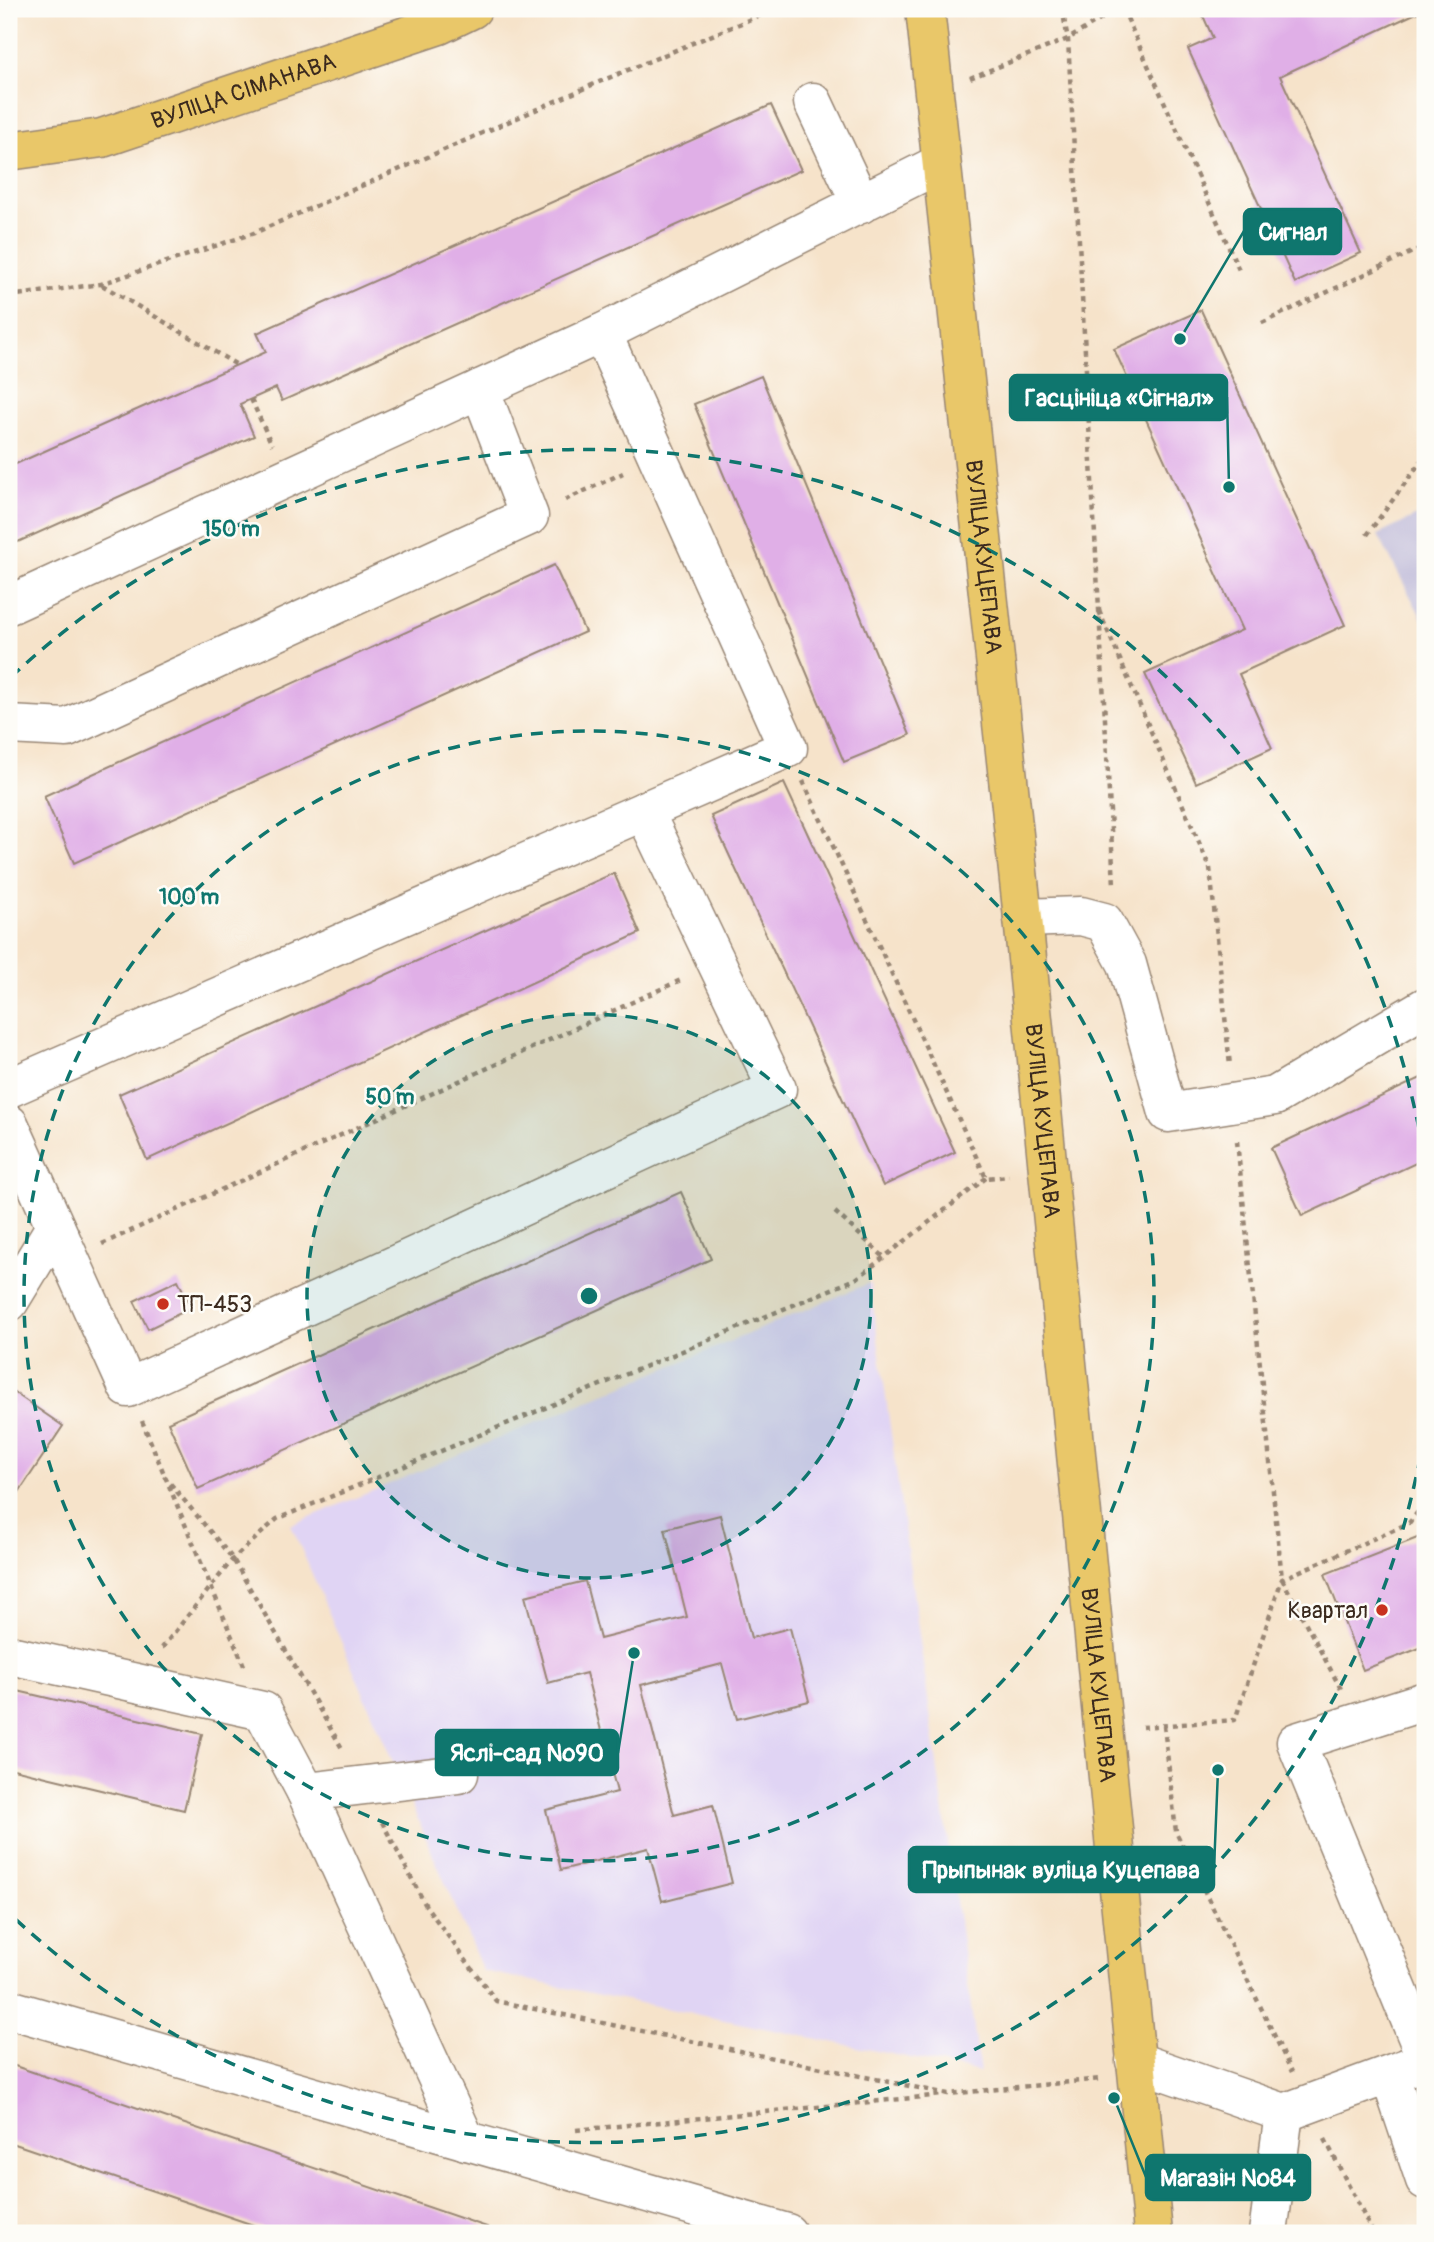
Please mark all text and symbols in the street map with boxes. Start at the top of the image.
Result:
street label: ВУЛІЦА СІМАНАВА [147,47,340,136]
callout: Сигнал [1244,209,1341,254]
text: Сигнал [1258,218,1328,247]
callout: Гасцініца «Сігнал» [1010,375,1227,420]
text: Гасцініца «Сігнал» [1025,384,1214,413]
street label: ВУЛІЦА КУЦЕПАВА [959,458,1008,656]
text: 150 m [202,516,260,543]
text: 100 m [159,884,219,911]
street label: ВУЛІЦА КУЦЕПАВА [1018,1022,1067,1220]
text: 50 m [366,1084,415,1111]
centre of rings [577,1284,601,1308]
place label: ТП-453 [177,1290,252,1319]
marker: ТП-453 [155,1296,171,1312]
street label: ВУЛІЦА КУЦЕПАВА [1074,1586,1122,1784]
place label: Квартал [1288,1596,1368,1625]
marker: Квартал [1374,1602,1390,1618]
callout: Яслі-сад №90 [436,1730,618,1775]
text: Яслі-сад №90 [450,1739,604,1768]
callout: Прыпынак вуліца Куцепава [909,1847,1214,1892]
text: Прыпынак вуліца Куцепава [922,1856,1200,1885]
callout: Магазін №84 [1146,2155,1310,2200]
text: Магазін №84 [1160,2164,1296,2193]

